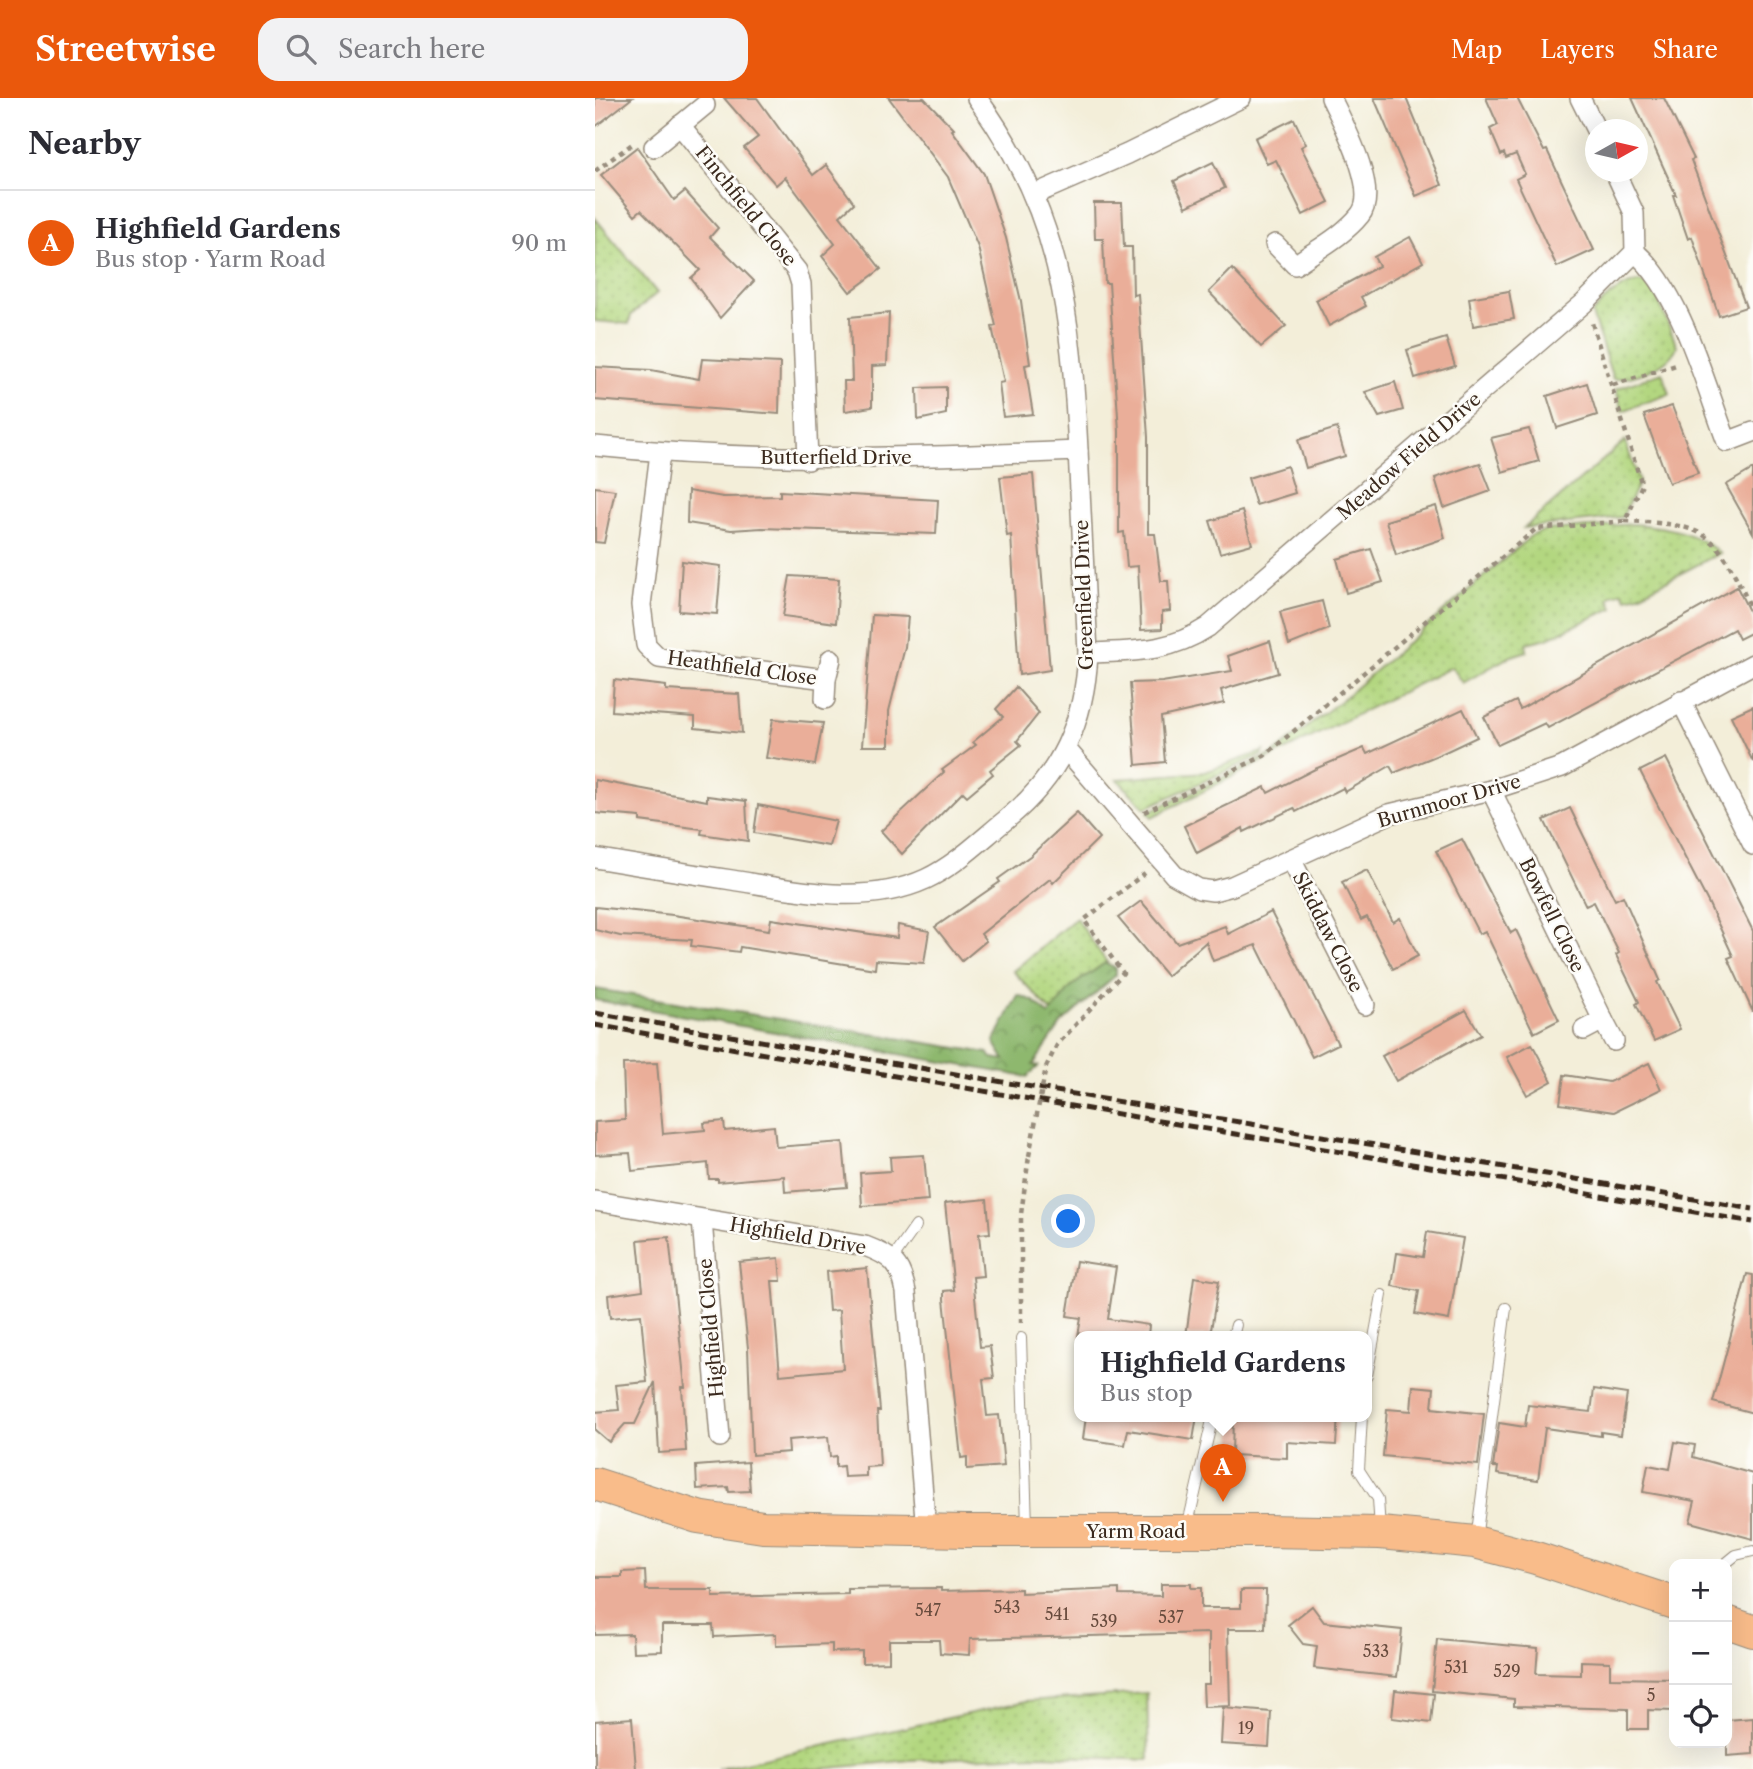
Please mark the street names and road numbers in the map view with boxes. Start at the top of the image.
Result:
street label: Finchfield Close [691,141,801,271]
street label: Meadow Field Drive [1333,387,1485,525]
street label: Butterfield Drive [760,446,912,469]
street label: Greenfield Drive [1070,519,1098,671]
street label: Heathfield Close [666,646,818,690]
street label: Burnmoor Drive [1375,770,1523,832]
street label: Bowfell Close [1514,854,1590,976]
street label: Skiddaw Close [1288,868,1368,996]
street label: Highfield Drive [728,1213,868,1259]
street label: Highfield Close [693,1257,729,1399]
street label: Yarm Road [1085,1520,1186,1543]

